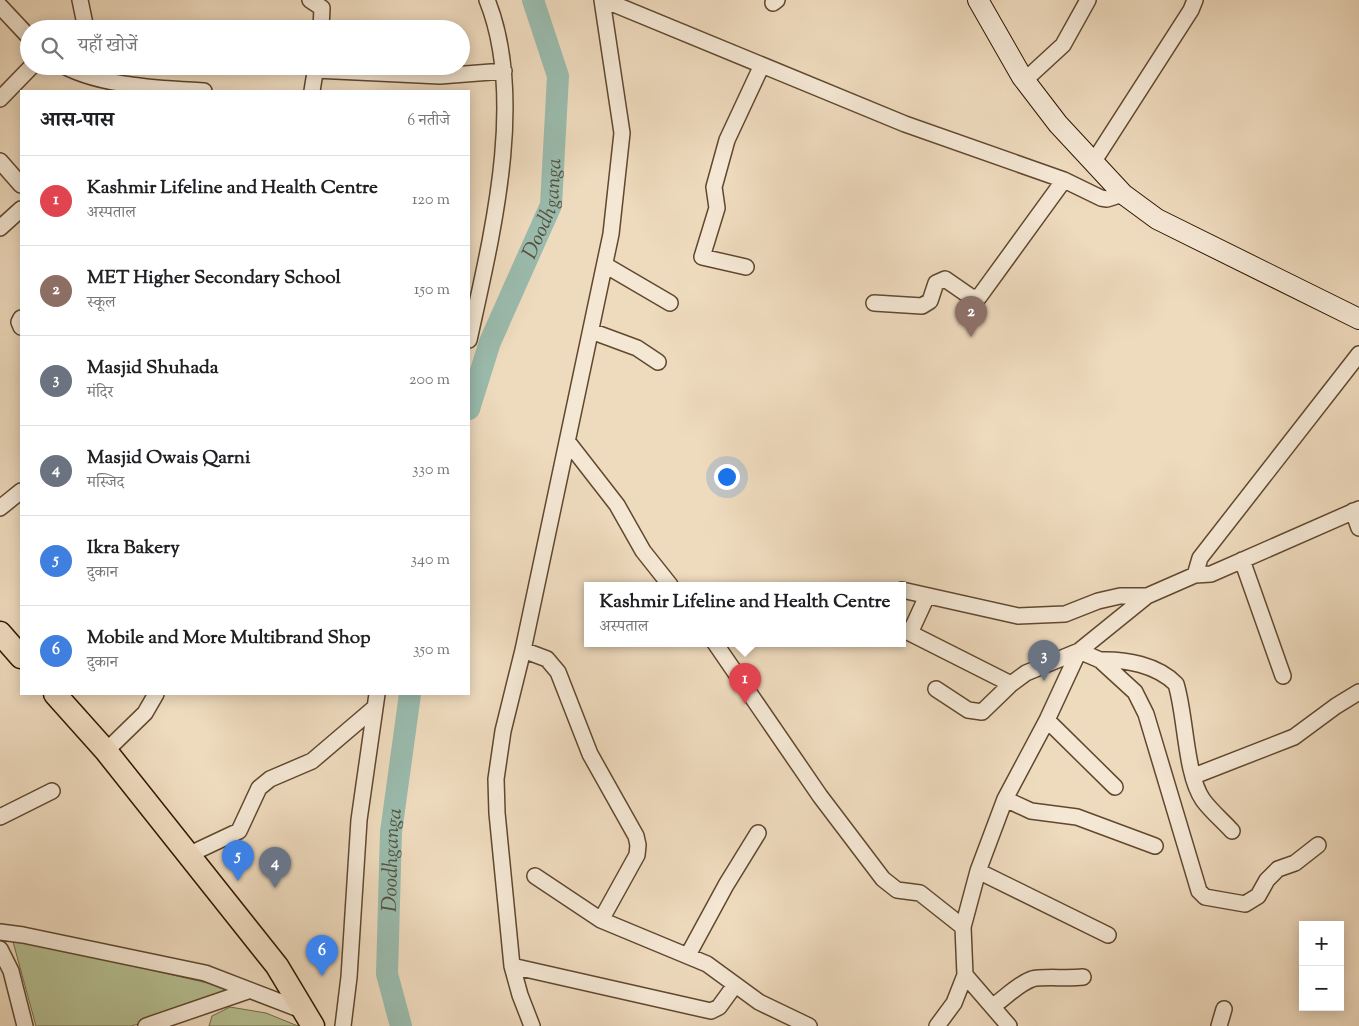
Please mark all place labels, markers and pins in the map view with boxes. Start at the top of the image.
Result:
pin: 2 [955,296,987,337]
pin: 3 [1028,640,1060,681]
pin: 1 [729,663,761,704]
pin: 5 [222,840,254,881]
pin: 4 [259,847,291,888]
pin: 6 [306,935,338,976]

